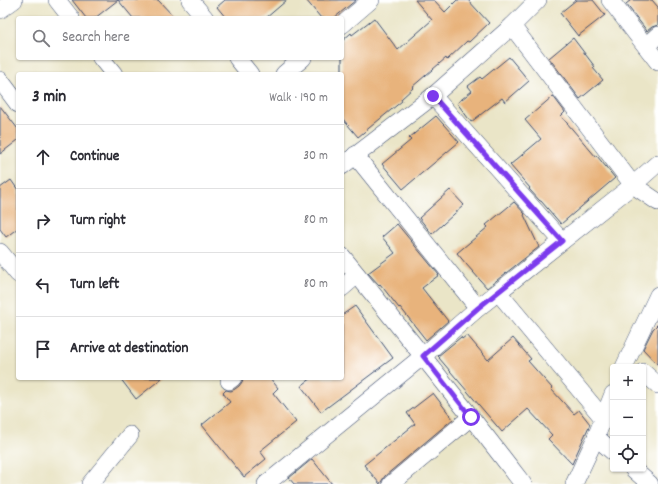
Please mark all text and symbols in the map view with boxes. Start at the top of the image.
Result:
search box [16,16,344,60]
icon: search [30,27,52,49]
text: Search here [62,27,130,49]
text: 3 min [32,86,66,110]
route end [424,87,442,105]
text: Walk · 190 m [269,89,328,108]
icon: ahead [32,146,54,168]
text: Continue [70,146,119,168]
text: 30 m [303,147,328,166]
icon: right [32,210,54,232]
text: Turn right [70,210,126,232]
text: 80 m [304,211,328,230]
icon: left [32,274,54,296]
text: Turn left [70,274,119,296]
text: 80 m [304,275,328,294]
icon: arrive [32,338,54,360]
text: Arrive at destination [70,338,188,360]
map controls [610,364,646,472]
button: + [610,364,646,400]
button: − [610,400,646,436]
route start [462,408,480,426]
button: locate [610,436,646,472]

